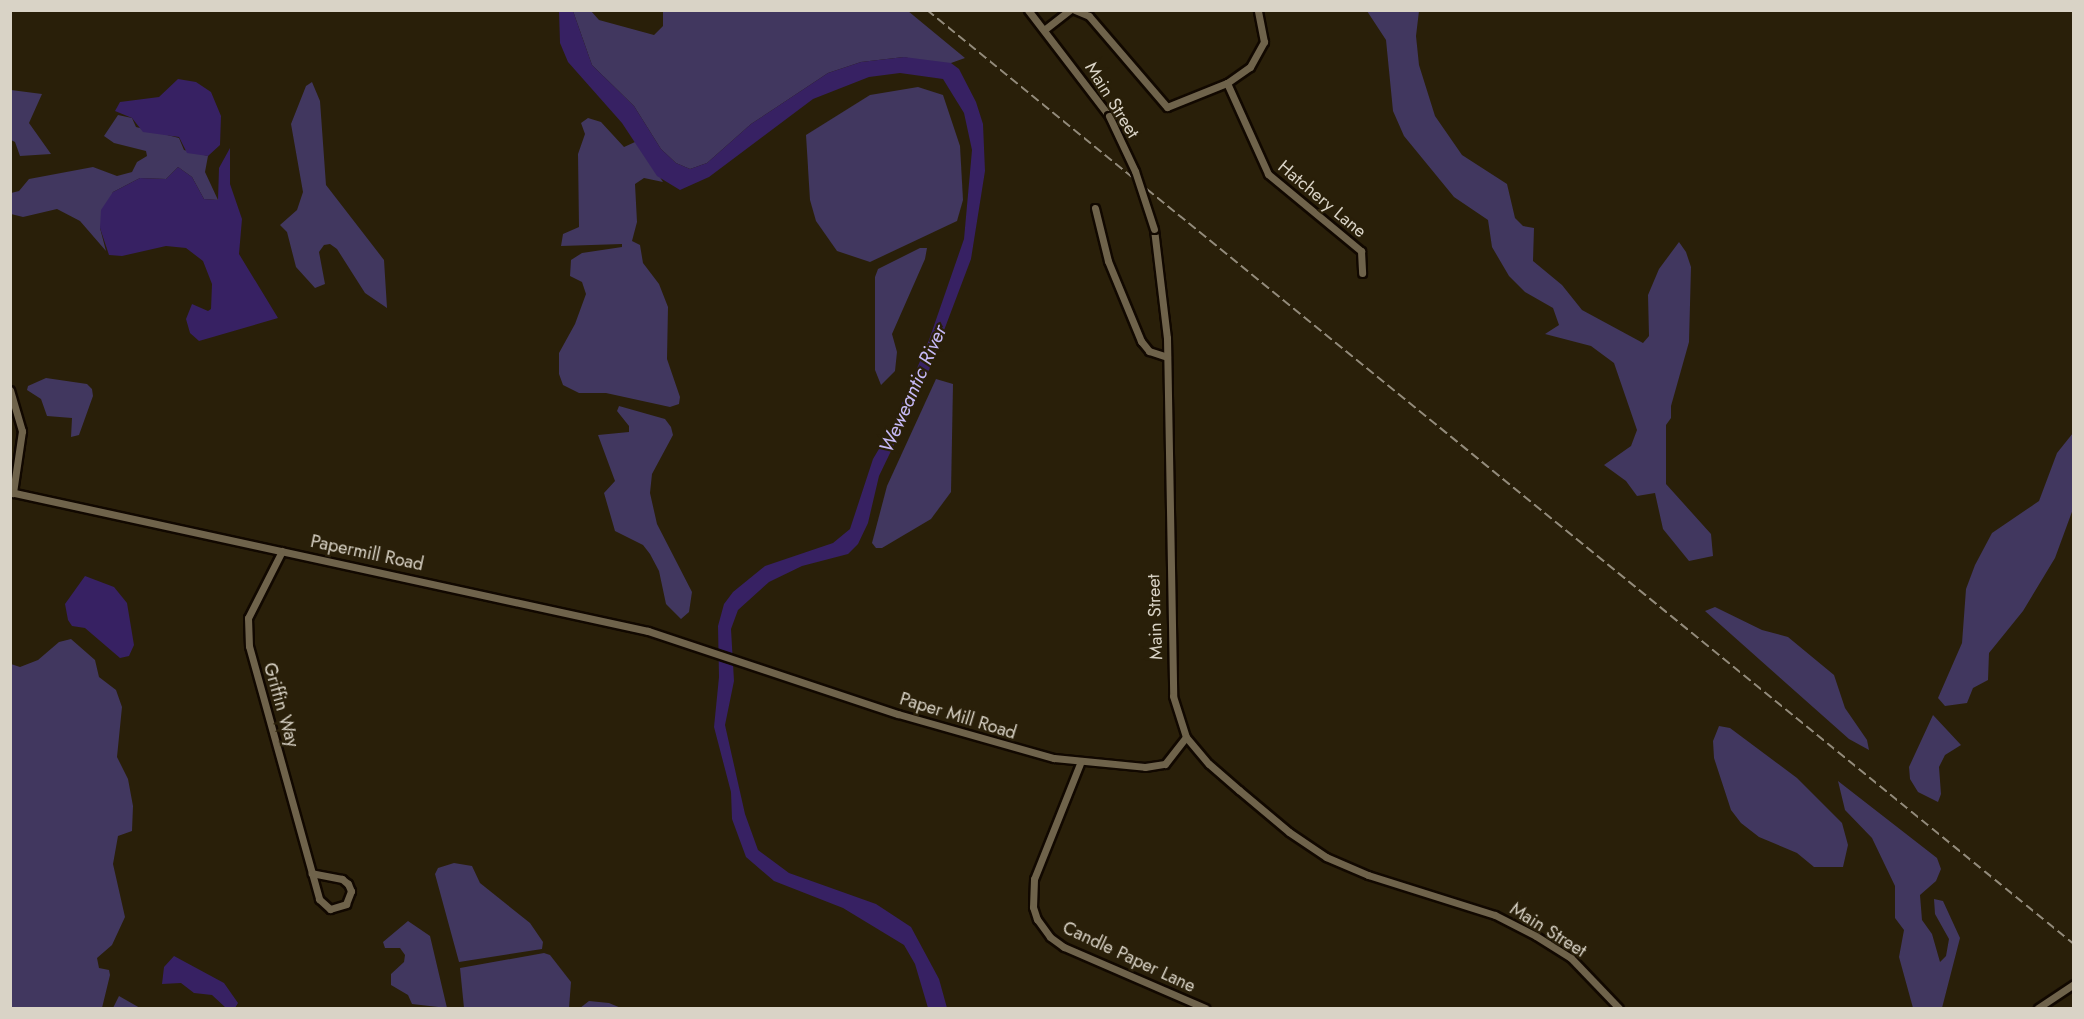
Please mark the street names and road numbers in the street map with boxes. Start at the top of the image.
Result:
street label: Main Street [1080,58,1144,142]
street label: Hatchery Lane [1273,156,1371,242]
street label: Papermill Road [309,530,425,576]
street label: Main Street [1143,574,1167,660]
street label: Griffin Way [259,660,303,750]
street label: Paper Mill Road [897,688,1019,744]
street label: Main Street [1506,898,1590,962]
street label: Candle Paper Lane [1059,917,1199,997]

